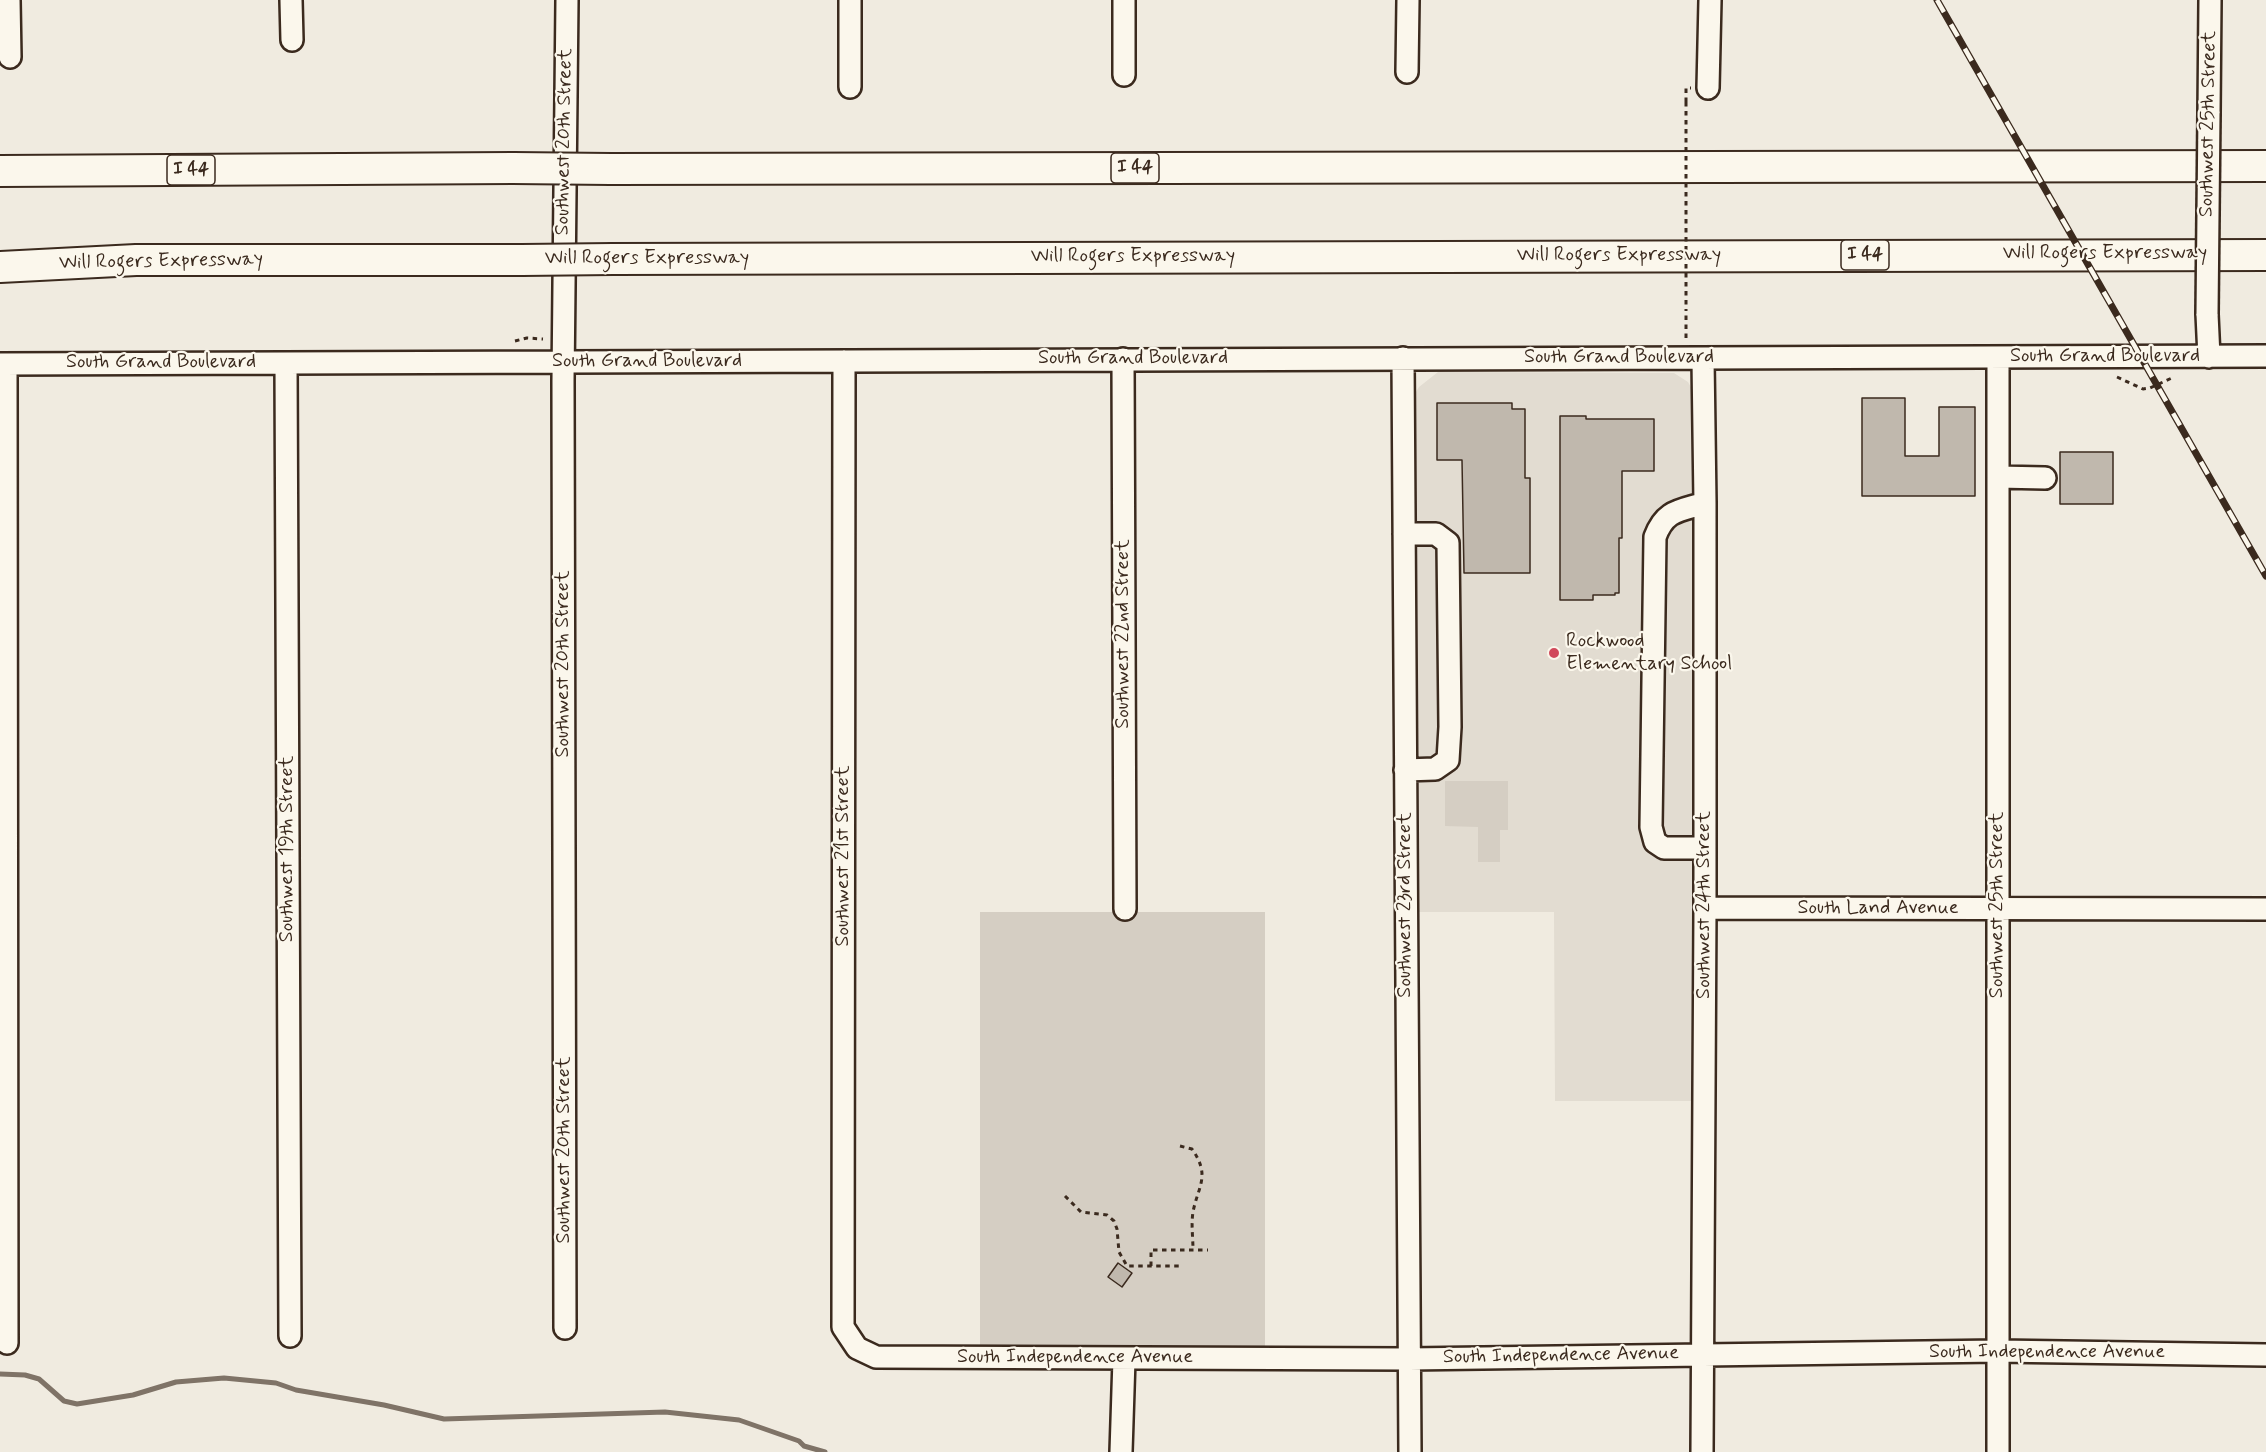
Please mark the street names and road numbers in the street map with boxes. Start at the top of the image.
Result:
street label: Southwest 25th Street [2195,31,2223,217]
street label: Southwest 20th Street [551,48,579,236]
road number: I 44 [1111,153,1159,183]
road number: I 44 [167,155,215,185]
road number: I 44 [1841,240,1889,270]
street label: Will Rogers Expressway [2003,242,2207,266]
street label: Will Rogers Expressway [1517,244,1721,268]
street label: Will Rogers Expressway [1031,245,1235,269]
street label: Will Rogers Expressway [545,247,749,271]
street label: Will Rogers Expressway [59,248,263,276]
street label: South Grand Boulevard [2010,345,2200,369]
street label: South Grand Boulevard [1524,346,1714,370]
street label: South Grand Boulevard [1038,347,1228,371]
street label: South Grand Boulevard [552,350,742,374]
street label: South Grand Boulevard [66,351,256,375]
street label: Southwest 22nd Street [1112,539,1136,729]
street label: Southwest 20th Street [552,570,576,758]
street label: Southwest 19th Street [276,756,300,942]
street label: Southwest 21st Street [832,765,856,947]
street label: Southwest 24th Street [1693,811,1717,999]
street label: Southwest 23rd Street [1394,812,1418,998]
street label: Southwest 25th Street [1986,812,2010,998]
street label: South Land Avenue [1797,897,1959,921]
street label: Southwest 20th Street [553,1056,577,1244]
street label: South Independence Avenue [1929,1341,2165,1365]
street label: South Independence Avenue [1443,1342,1679,1370]
street label: South Independence Avenue [957,1346,1193,1370]

